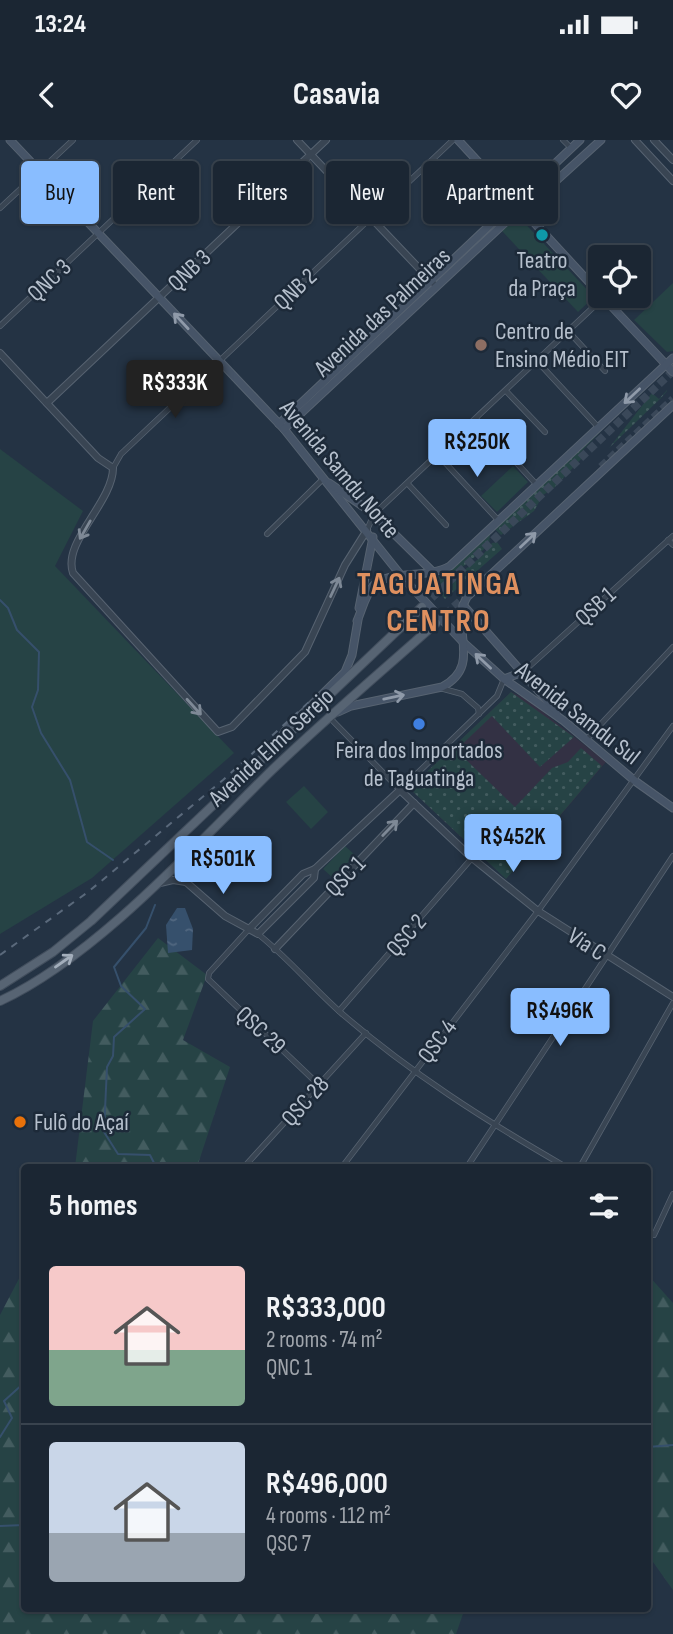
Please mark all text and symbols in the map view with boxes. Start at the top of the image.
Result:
text: 13:24 [35,9,86,40]
text: Casavia [293,75,380,114]
icon: back [28,76,66,114]
icon: heart [607,76,645,114]
chip: Buy [21,161,99,224]
chip: Rent [113,161,199,224]
chip: Filters [213,161,312,224]
chip: New [326,161,409,224]
chip: Apartment [423,161,558,224]
marker: Teatro da Praça [534,227,550,243]
street label: Avenida das Palmeiras [308,242,456,384]
street label: QNB 3 [162,243,217,298]
map controls [588,245,651,308]
button: locate [588,245,651,308]
place label: Teatro da Praça [508,246,576,303]
street label: QNC 3 [21,253,77,308]
street label: QNB 2 [268,262,323,316]
one-way arrow [172,313,189,330]
place label: Centro de Ensino Médio EIT [495,317,629,374]
marker: Centro de Ensino Médio EIT [473,337,489,353]
pin: R$333K [118,360,232,420]
text: R$333K [142,369,208,397]
one-way arrow [624,387,641,404]
street label: Avenida Samdu Norte [273,394,406,544]
pin: R$250K [420,420,534,479]
text: R$250K [444,428,510,456]
one-way arrow [78,519,91,540]
one-way arrow [519,532,537,548]
district label: TAGUATINGA CENTRO [357,565,521,641]
one-way arrow [329,576,342,598]
street label: QSB 1 [569,580,622,632]
one-way arrow [475,652,492,669]
street label: Avenida Samdu Sul [509,655,646,771]
street label: Avenida Elmo Serejo [202,682,340,813]
one-way arrow [382,690,405,704]
one-way arrow [186,698,202,716]
marker: Feira dos Importados de Taguatinga [411,716,427,732]
place label: Feira dos Importados de Taguatinga [335,736,503,793]
pin: R$452K [456,814,570,874]
one-way arrow [382,820,399,837]
text: R$452K [480,823,546,851]
pin: R$501K [166,836,280,896]
text: R$501K [191,845,255,873]
street label: QSC 1 [319,849,372,903]
street label: QSC 2 [380,908,433,963]
street label: Via C [562,921,611,967]
one-way arrow [54,954,73,968]
pin: R$496K [503,988,617,1048]
text: R$496K [527,997,593,1025]
street label: QSC 29 [230,1000,292,1061]
street label: QSC 4 [412,1014,463,1069]
street label: QSC 28 [275,1070,335,1133]
place label: Fulô do Açaí [34,1108,129,1137]
marker: Fulô do Açaí [12,1114,28,1130]
icon: filters [585,1187,623,1225]
text: 5 homes [49,1188,138,1224]
text: R$333,000 [266,1290,386,1326]
icon: home [105,1294,189,1378]
text: 2 rooms · 74 m² [266,1326,383,1354]
text: QNC 1 [266,1354,312,1382]
text: R$496,000 [266,1466,388,1502]
icon: home [105,1470,189,1554]
text: 4 rooms · 112 m² [266,1502,391,1530]
text: QSC 7 [266,1530,311,1558]

